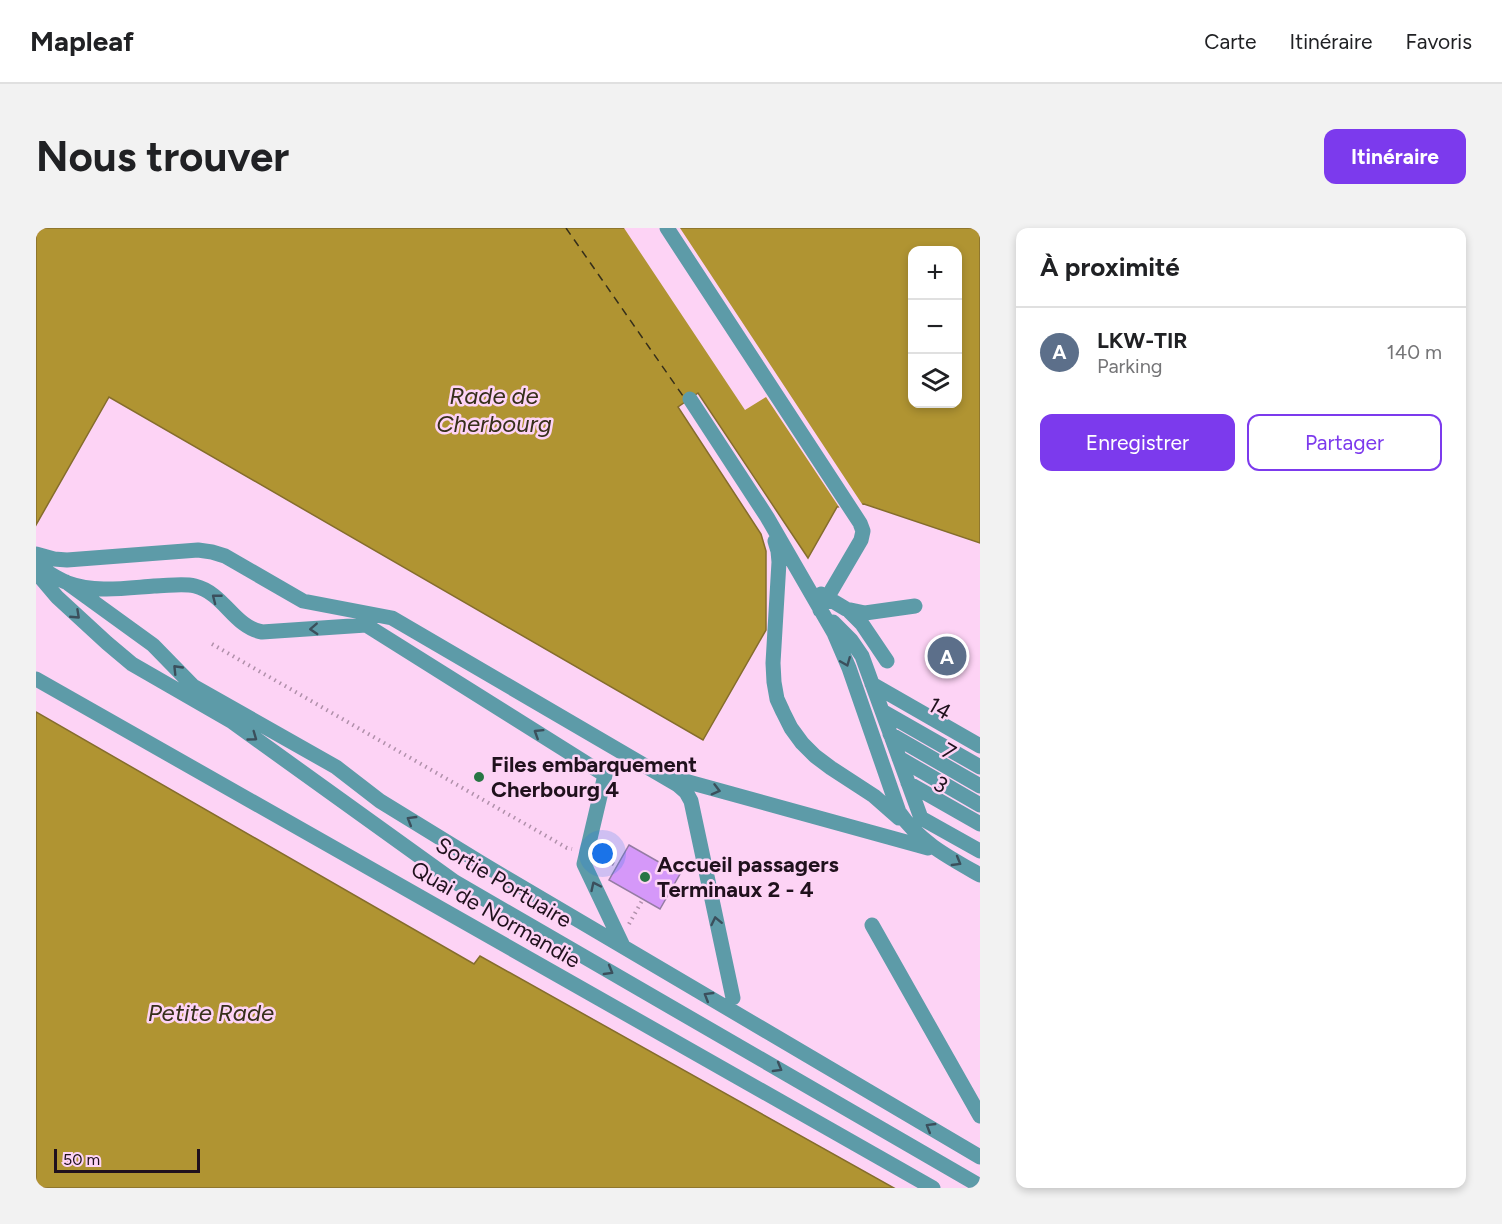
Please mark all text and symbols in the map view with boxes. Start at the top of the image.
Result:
text: Mapleaf [30,24,134,58]
text: Carte [1204,29,1257,54]
text: Itinéraire [1290,29,1373,54]
text: Favoris [1406,29,1472,54]
button: Itinéraire [1324,129,1466,184]
text: Nous trouver [36,131,289,182]
map controls [908,246,962,408]
button: + [908,246,962,300]
text: À proximité [1040,251,1180,283]
button: − [908,300,962,354]
text: LKW-TIR [1097,327,1188,354]
text: A [1052,340,1067,364]
text: 140 m [1387,340,1442,364]
button: layers [908,354,962,408]
text: Parking [1097,354,1163,378]
water label: Rade de Cherbourg [436,381,552,438]
button: Enregistrer [1040,414,1235,471]
button: Partager [1247,414,1442,471]
one-way arrow [212,594,223,605]
one-way arrow [69,607,80,618]
one-way arrow [309,622,318,635]
pin: A [928,634,966,678]
one-way arrow [839,656,852,667]
one-way arrow [173,666,184,676]
street label: 14 [923,691,956,726]
one-way arrow [534,729,545,740]
one-way arrow [247,730,258,741]
street label: 7 [937,737,961,766]
place label: Files embarquement Cherbourg 4 [491,751,697,803]
marker: Files embarquement Cherbourg 4 [472,770,486,784]
street label: 3 [929,770,953,799]
one-way arrow [710,782,720,795]
one-way arrow [407,815,417,827]
street label: Sortie Portuaire [431,831,577,934]
your location [588,839,617,868]
place label: Accueil passagers Terminaux 2 - 4 [657,851,839,903]
street label: Quai de Normandie [406,855,585,974]
one-way arrow [951,855,961,866]
marker: Accueil passagers Terminaux 2 - 4 [638,870,652,884]
one-way arrow [590,882,602,893]
one-way arrow [711,916,724,926]
one-way arrow [603,963,613,975]
one-way arrow [703,992,714,1004]
water label: Petite Rade [148,998,274,1027]
one-way arrow [772,1061,782,1072]
one-way arrow [926,1123,936,1135]
scale bar [54,1146,200,1174]
text: 50 m [63,1150,100,1169]

